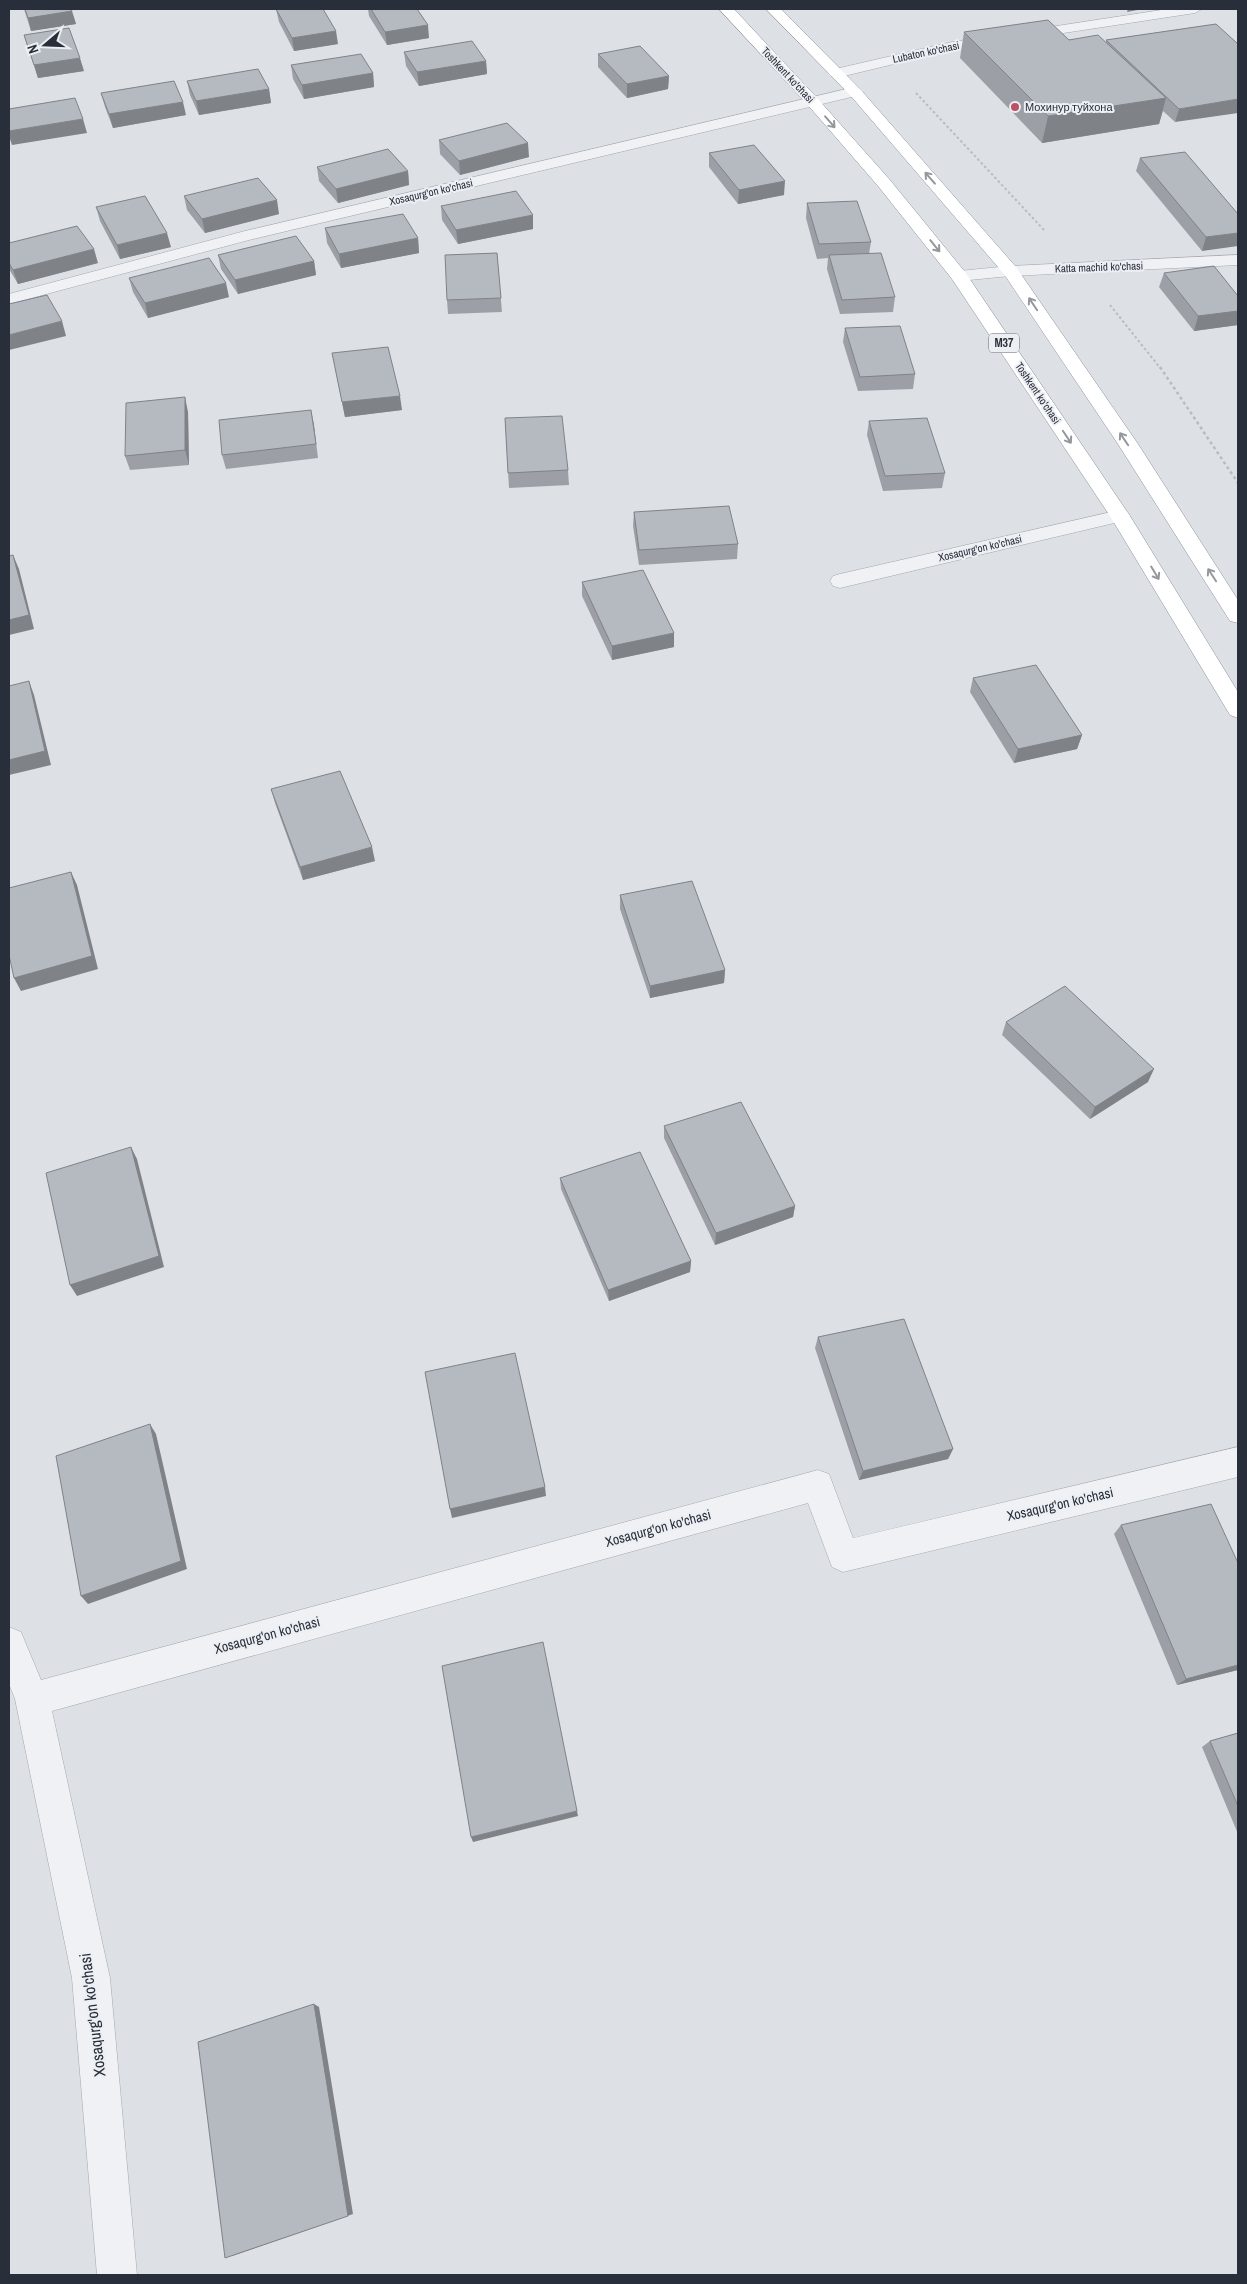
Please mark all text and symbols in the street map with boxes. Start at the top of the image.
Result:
north arrow [20,20,70,70]
street label: Lubaton ko'chasi [891,38,961,66]
text: N [23,42,43,56]
street label: Toshkent ko'chasi [759,44,817,106]
place label: Мохинур туйхона [1025,100,1113,114]
marker: Мохинур туйхона [1009,101,1021,113]
one-way arrow [825,115,836,128]
one-way arrow [925,172,936,185]
street label: Xosaqurg'on ko'chasi [388,176,474,208]
one-way arrow [929,239,940,252]
street label: Katta machid ko'chasi [1055,258,1143,276]
one-way arrow [1027,298,1037,312]
road number: M37 [989,333,1019,352]
street label: Toshkent ko'chasi [1012,359,1064,427]
one-way arrow [1062,430,1072,444]
one-way arrow [1119,432,1129,446]
street label: Xosaqurg'on ko'chasi [937,532,1023,564]
one-way arrow [1151,566,1161,580]
one-way arrow [1207,569,1217,583]
street label: Xosaqurg'on ko'chasi [1005,1483,1115,1525]
street label: Xosaqurg'on ko'chasi [603,1505,713,1551]
street label: Xosaqurg'on ko'chasi [212,1612,322,1658]
street label: Xosaqurg'on ko'chasi [74,1952,110,2078]

